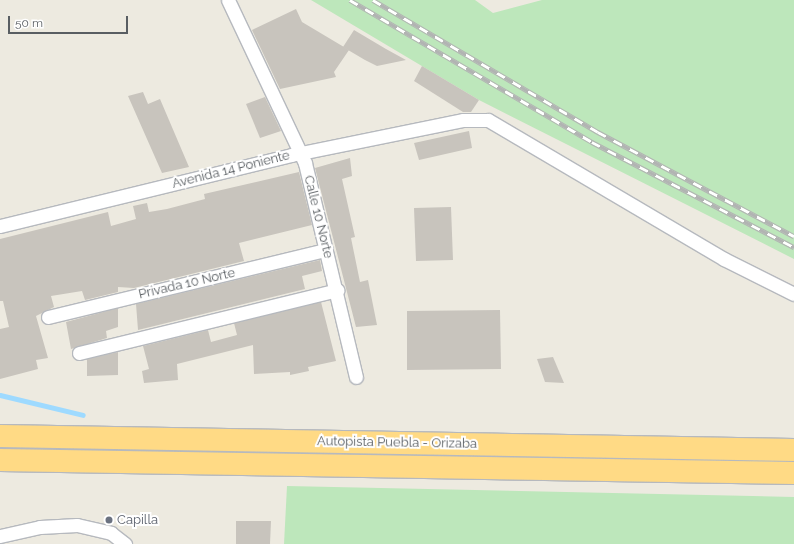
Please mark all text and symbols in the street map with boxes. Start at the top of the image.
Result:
scale bar [10,8,130,34]
text: 50 m [15,16,43,30]
street label: Avenida 14 Poniente [171,148,291,192]
street label: Calle 10 Norte [300,174,336,260]
street label: Privada 10 Norte [137,265,237,303]
street label: Autopista Puebla - Orizaba [317,434,477,452]
place label: Capilla [117,512,158,528]
marker: Capilla [104,515,114,525]

